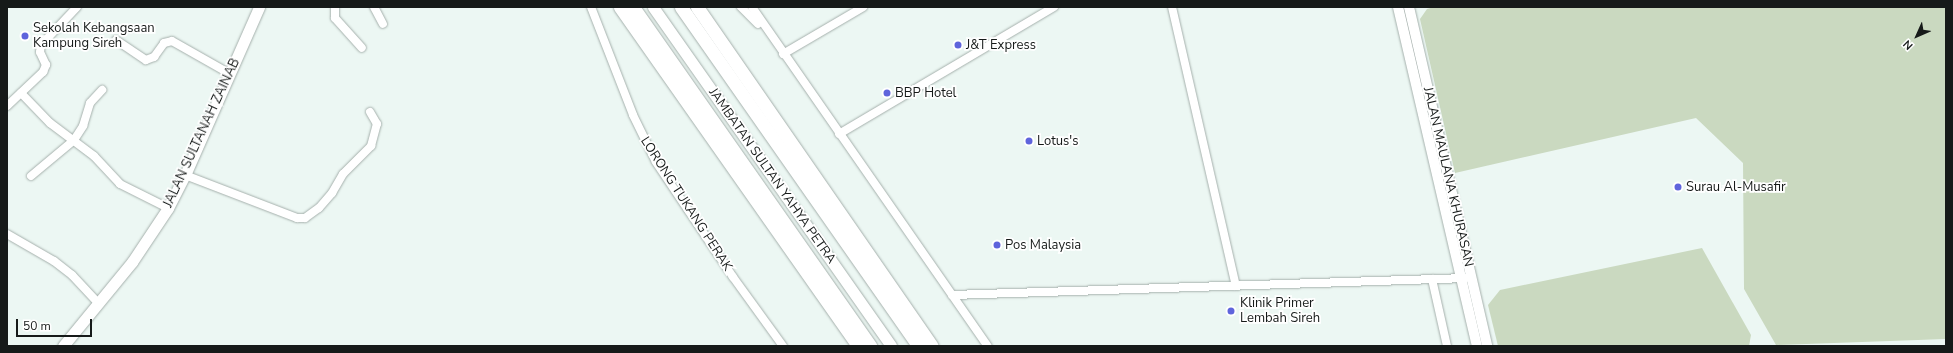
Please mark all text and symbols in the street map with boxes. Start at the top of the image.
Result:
north arrow [1897,16,1937,56]
place label: Sekolah Kebangsaan Kampung Sireh [33,21,155,52]
marker: Sekolah Kebangsaan Kampung Sireh [20,31,30,41]
place label: J&T Express [966,37,1036,53]
text: N [1900,37,1916,53]
marker: J&T Express [953,40,963,50]
street label: JALAN SULTANAH ZAINAB [161,56,243,210]
street label: JAMBATAN SULTAN YAHYA PETRA [705,85,839,267]
place label: BBP Hotel [895,85,956,101]
street label: JALAN MAULANA KHURASAN [1420,86,1476,268]
marker: BBP Hotel [882,88,892,98]
place label: Lotus's [1037,133,1078,149]
street label: LORONG TUKANG PERAK [637,134,735,274]
marker: Lotus's [1024,136,1034,146]
place label: Surau Al-Musafir [1686,179,1786,195]
marker: Surau Al-Musafir [1673,182,1683,192]
place label: Pos Malaysia [1005,237,1081,253]
marker: Pos Malaysia [992,240,1002,250]
place label: Klinik Primer Lembah Sireh [1240,296,1320,327]
marker: Klinik Primer Lembah Sireh [1225,305,1237,317]
scale bar [18,311,94,337]
text: 50 m [23,318,51,334]

